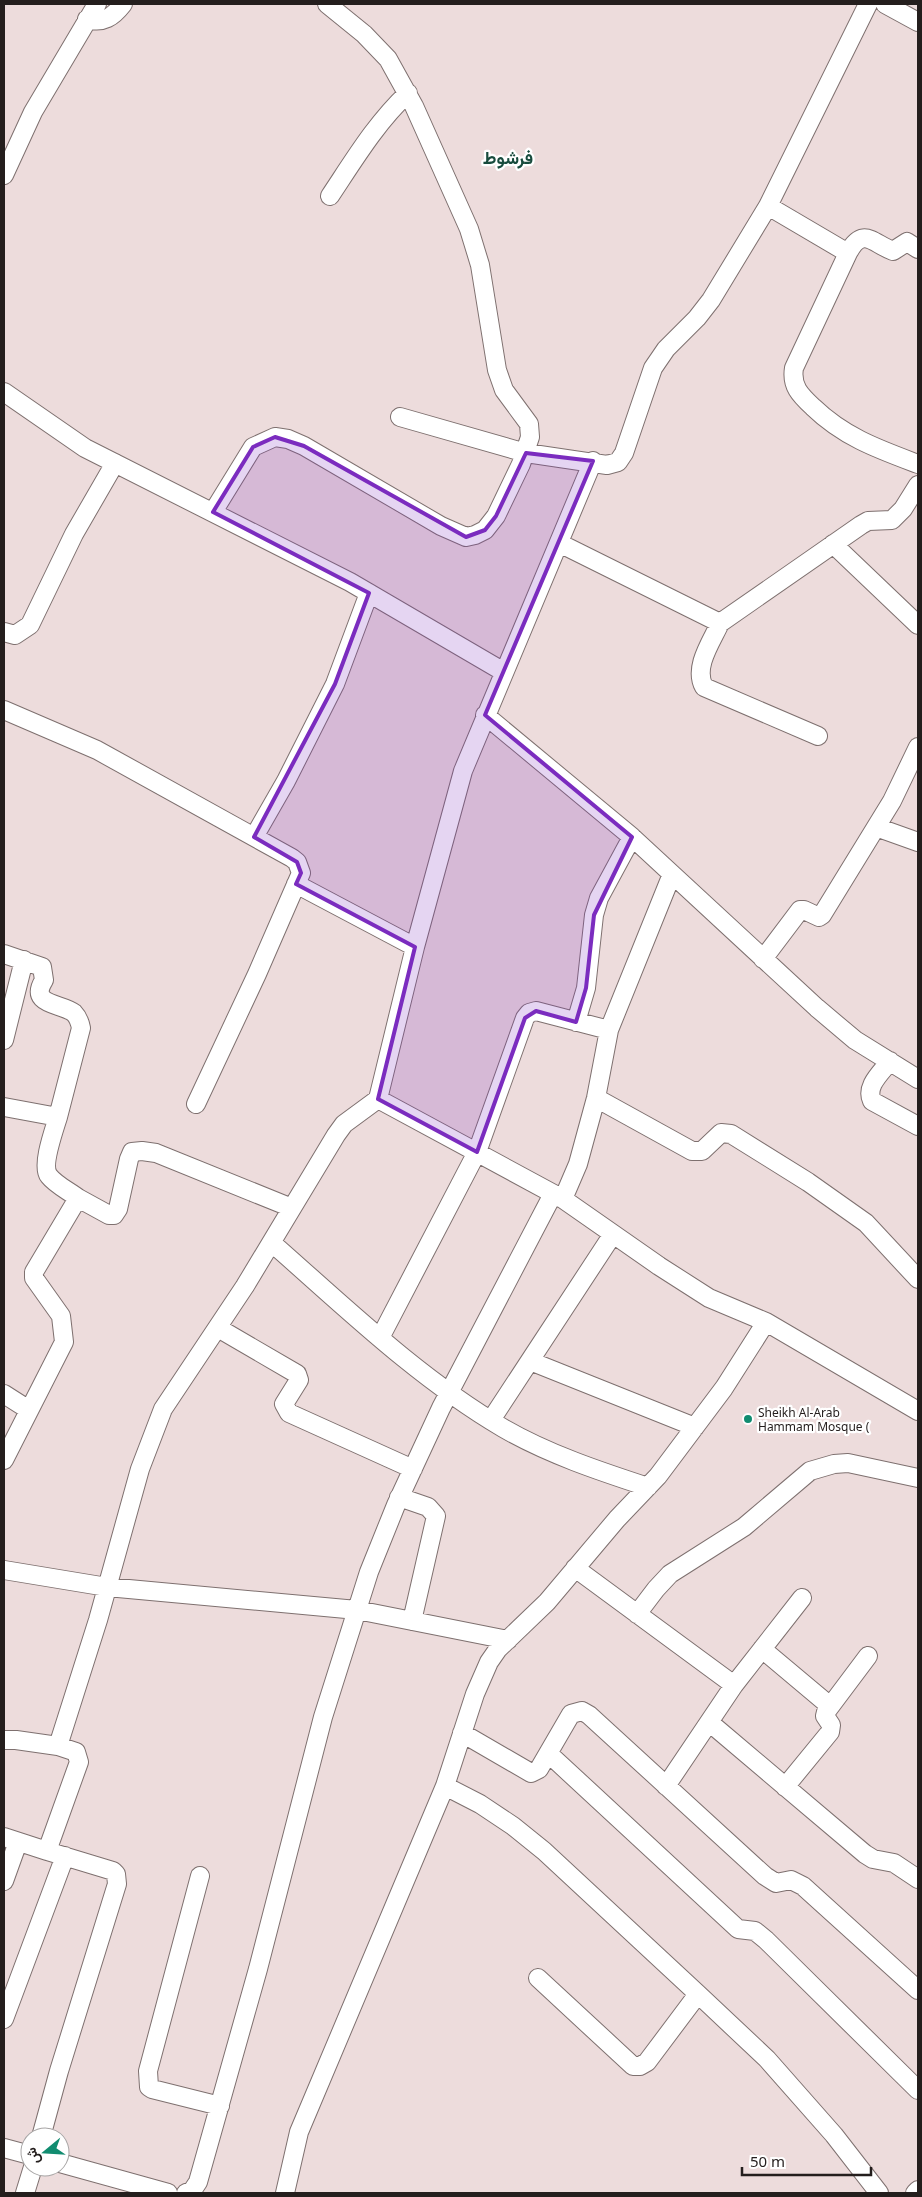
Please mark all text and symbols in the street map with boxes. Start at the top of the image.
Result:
district label: فرشوط [483,145,533,169]
place label: Sheikh Al-Arab Hammam Mosque ( [758,1404,870,1435]
marker: Sheikh Al-Arab Hammam Mosque ( [742,1413,754,1425]
north arrow [20,2127,70,2177]
scale bar [742,2144,871,2176]
text: ش [20,2145,44,2167]
text: 50 m [750,2151,785,2171]

